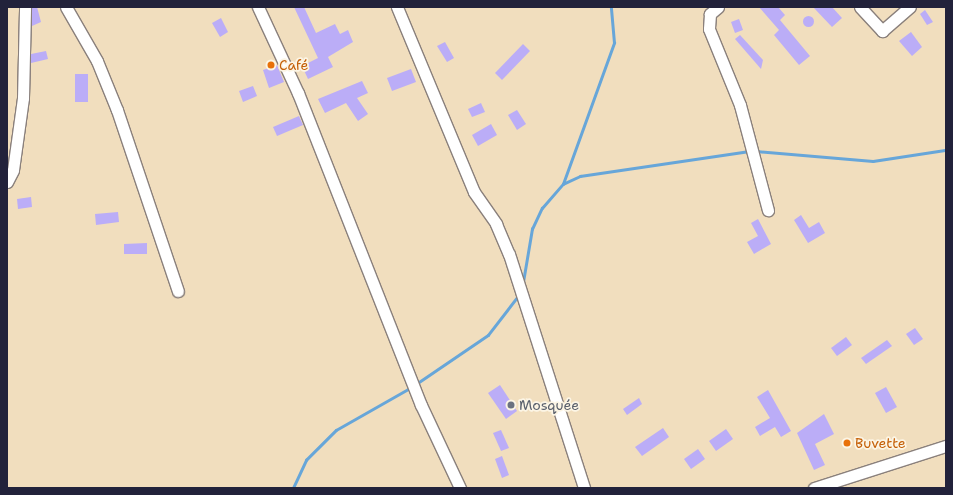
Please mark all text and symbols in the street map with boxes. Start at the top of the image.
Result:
place label: Café [279,57,308,73]
marker: Café [266,60,276,70]
place label: Mosquée [519,397,579,413]
marker: Mosquée [506,400,516,410]
place label: Buvette [855,435,906,451]
marker: Buvette [842,438,852,448]

